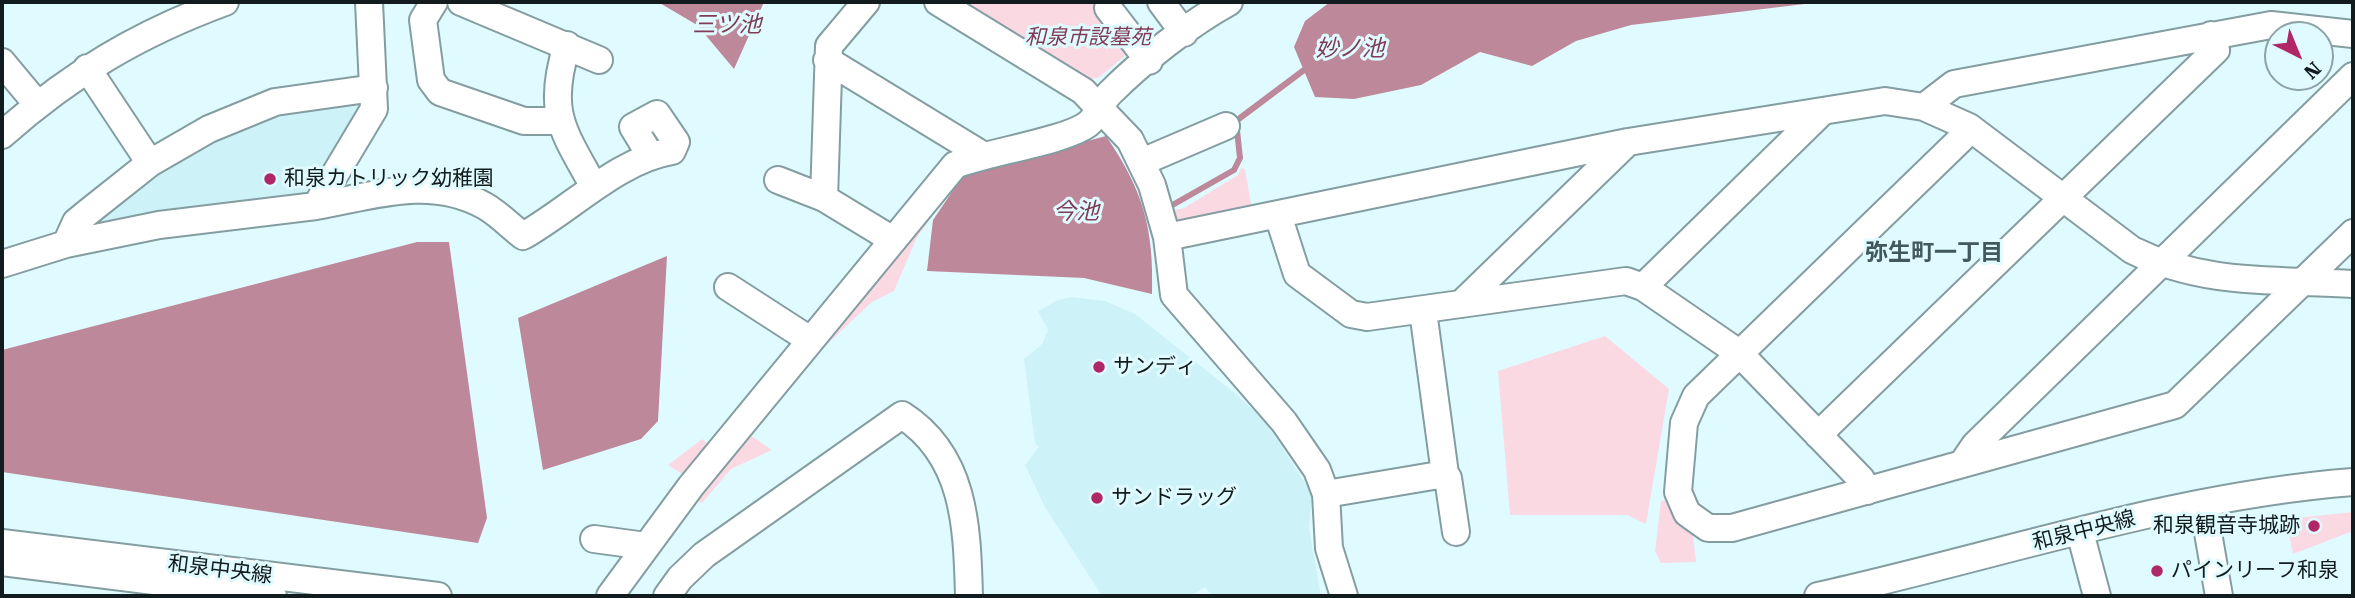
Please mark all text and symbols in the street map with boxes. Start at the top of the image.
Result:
water label: 三ツ池 [693,11,761,39]
north arrow [2264,21,2334,91]
park label: 和泉市設墓苑 [1025,25,1151,51]
water label: 妙ノ池 [1316,35,1384,63]
text: N [2299,57,2326,84]
place label: 和泉カトリック幼稚園 [284,166,494,192]
marker: 和泉カトリック幼稚園 [262,171,278,187]
water label: 今池 [1053,198,1099,226]
district label: 弥生町一丁目 [1865,239,2003,267]
place label: サンディ [1113,354,1197,380]
marker: サンディ [1091,359,1107,375]
place label: サンドラッグ [1111,485,1237,511]
marker: サンドラッグ [1089,490,1105,506]
street label: 和泉中央線 [2030,506,2138,556]
place label: 和泉観音寺城跡 [2153,513,2300,539]
marker: 和泉観音寺城跡 [2306,518,2322,534]
street label: 和泉中央線 [166,551,274,589]
place label: パインリーフ和泉 [2171,558,2339,584]
marker: パインリーフ和泉 [2149,563,2165,579]

